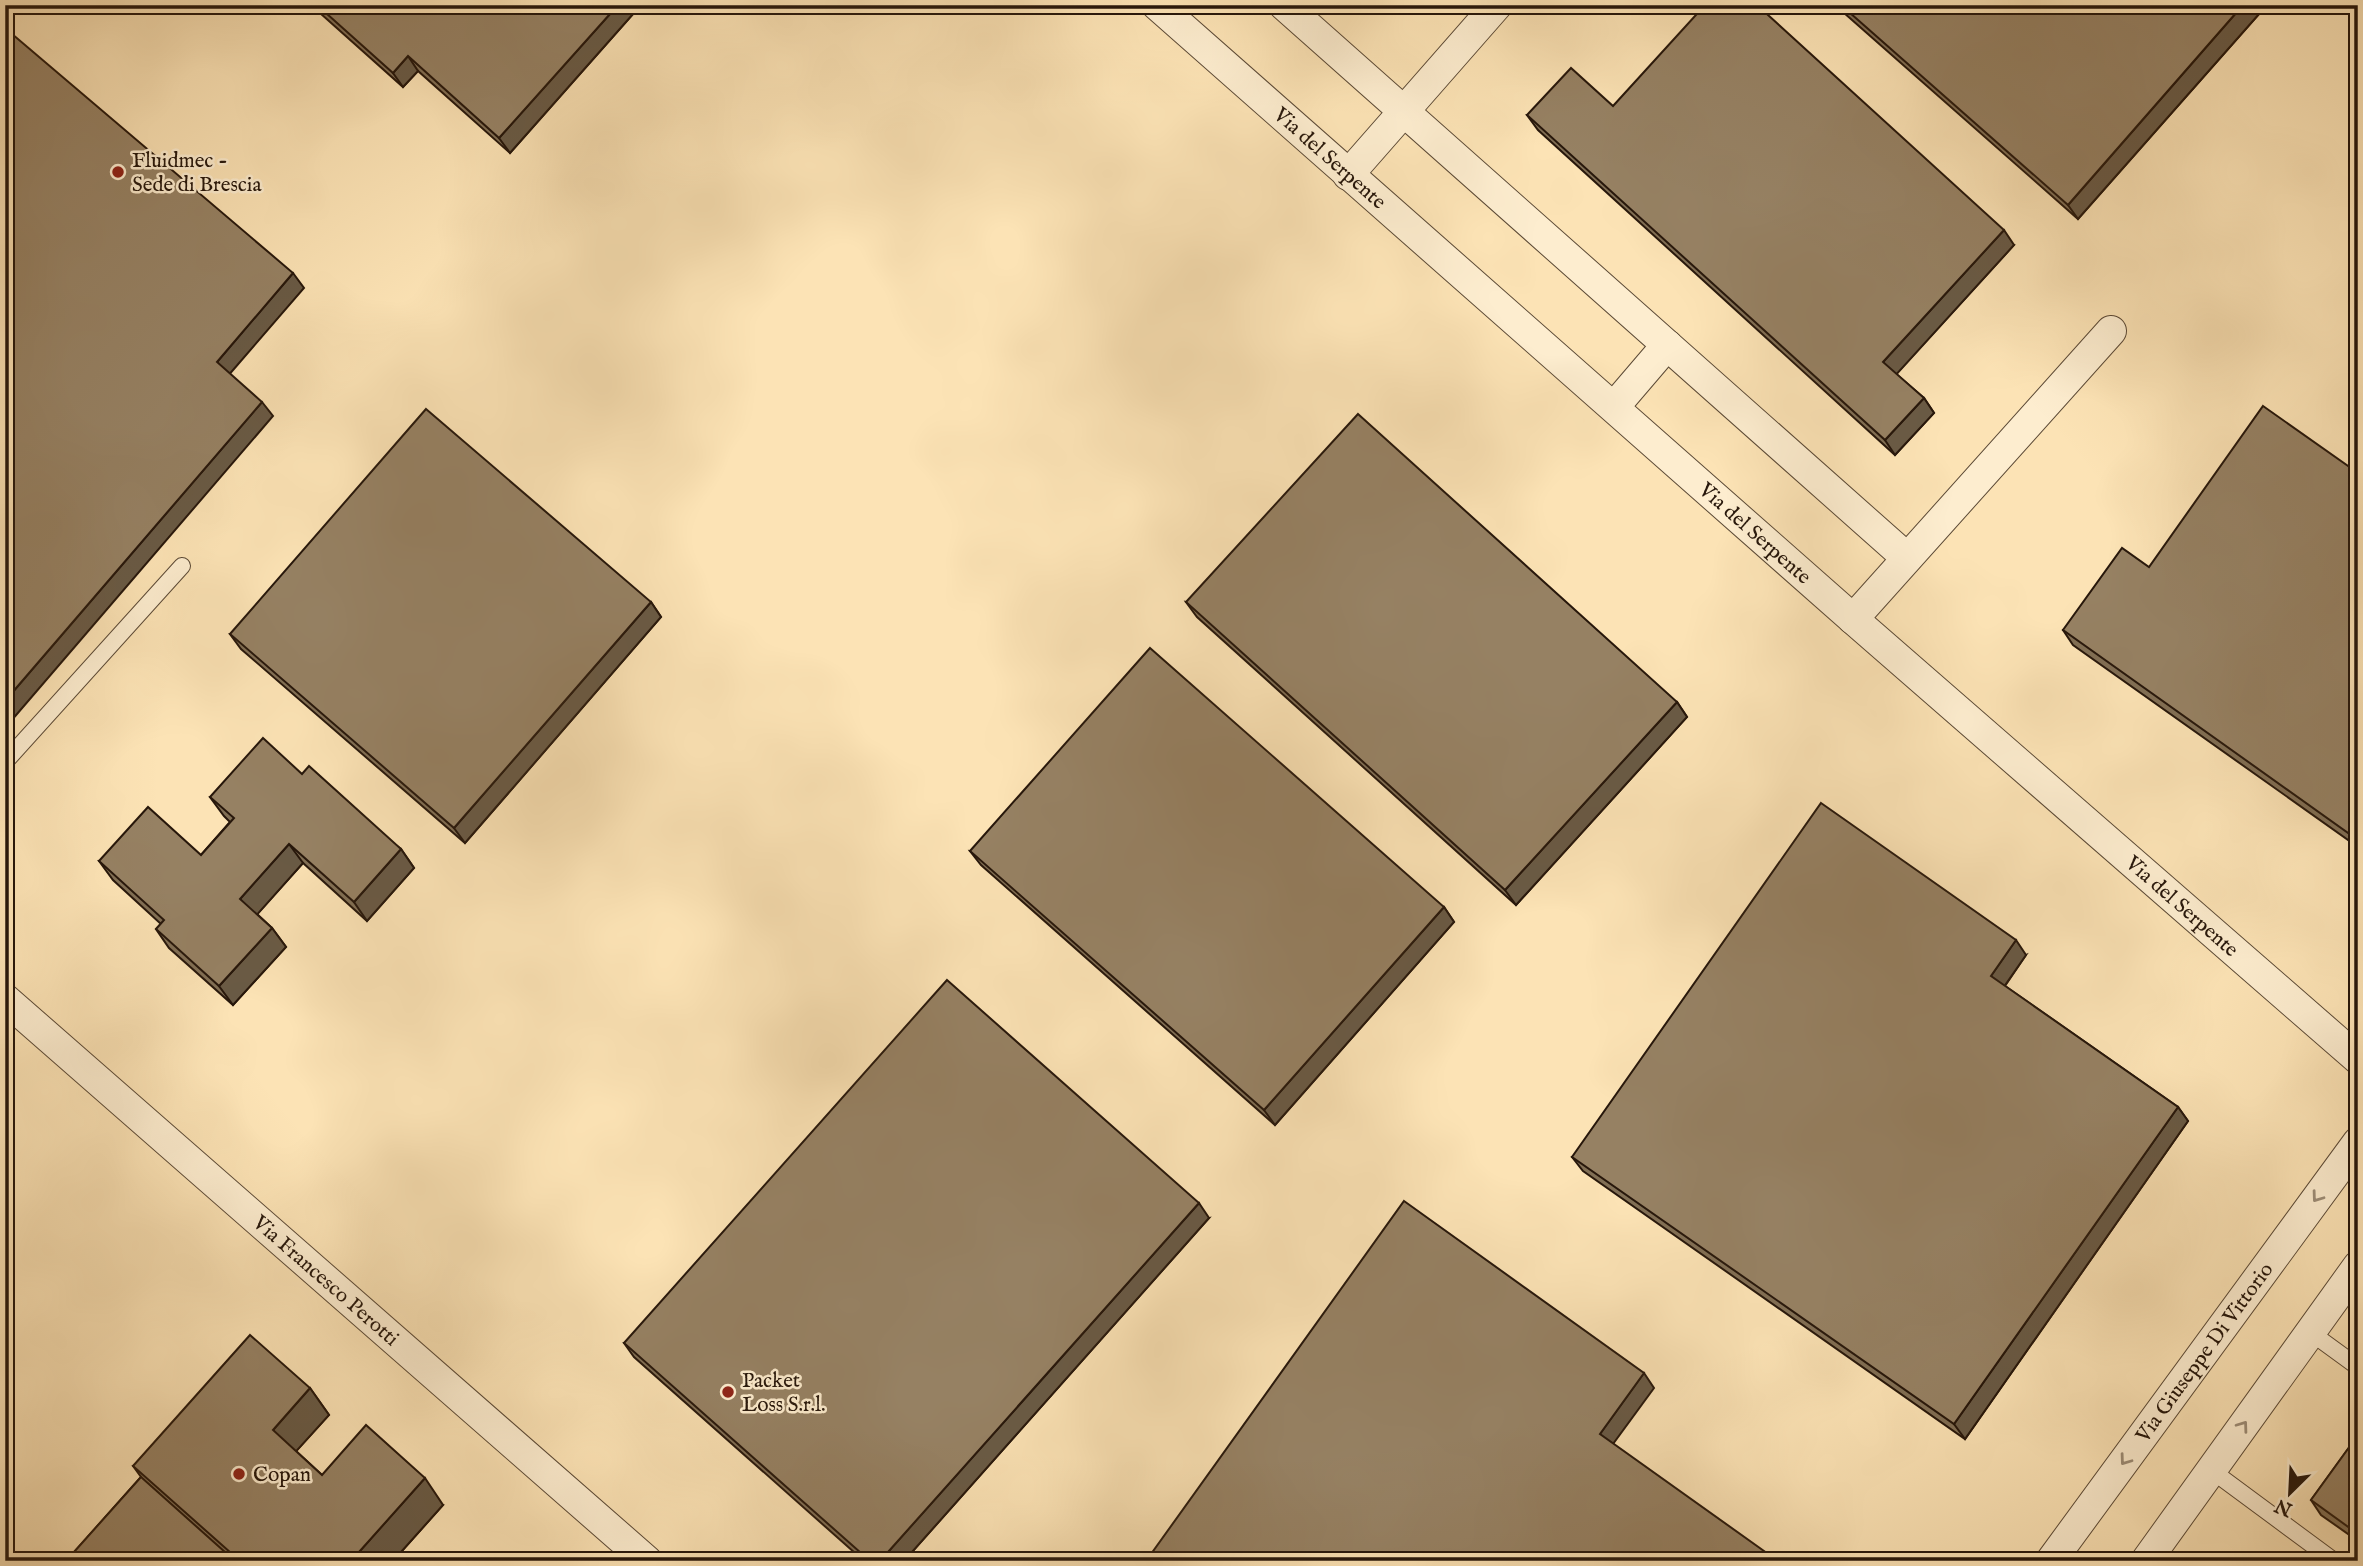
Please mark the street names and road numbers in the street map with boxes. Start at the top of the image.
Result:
street label: Via del Serpente [1267,101,1391,216]
street label: Via del Serpente [1692,476,1817,591]
street label: Via del Serpente [2118,850,2244,964]
street label: Via Francesco Perotti [246,1209,404,1353]
street label: Via Giuseppe Di Vittorio [2130,1258,2280,1449]

